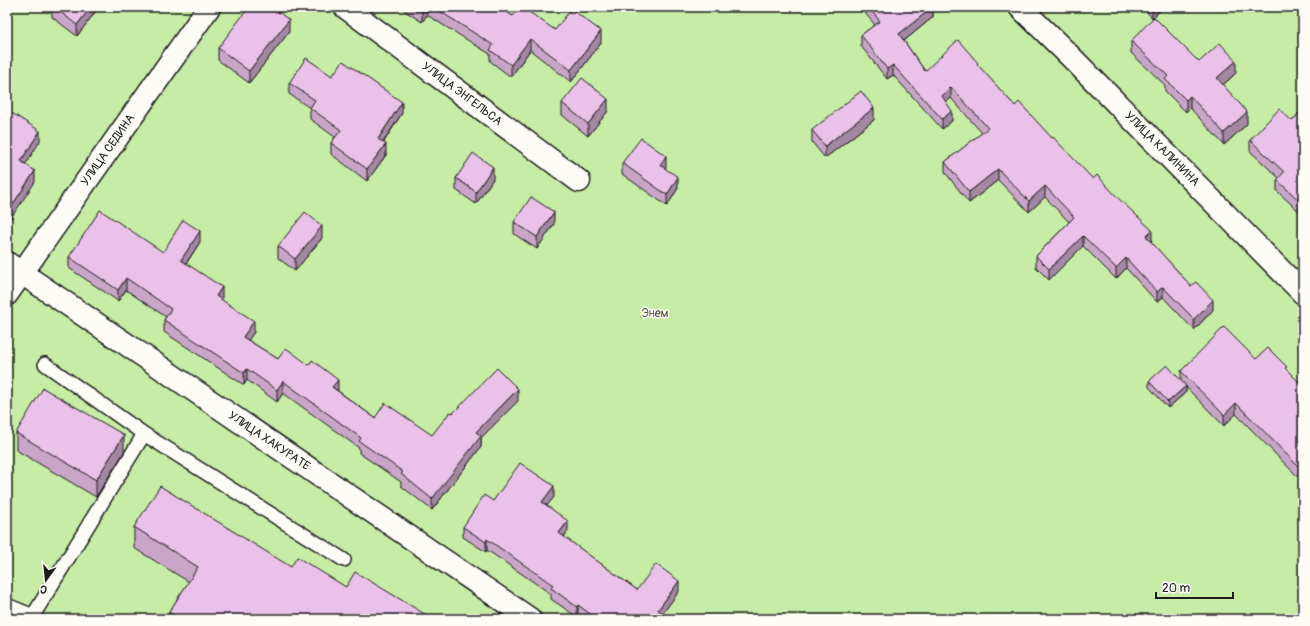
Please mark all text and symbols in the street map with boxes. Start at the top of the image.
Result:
street label: УЛИЦА ЭНГЕЛЬСА [419,59,505,129]
street label: УЛИЦА КАЛИНИНА [1121,108,1203,190]
street label: УЛИЦА СЕДИНА [78,111,138,189]
park label: Энем [641,306,669,321]
street label: УЛИЦА ХАКУРАТЕ [225,408,313,474]
north arrow [26,560,66,600]
scale bar [1156,574,1233,600]
text: 20 m [1162,581,1191,596]
text: С [38,582,49,596]

